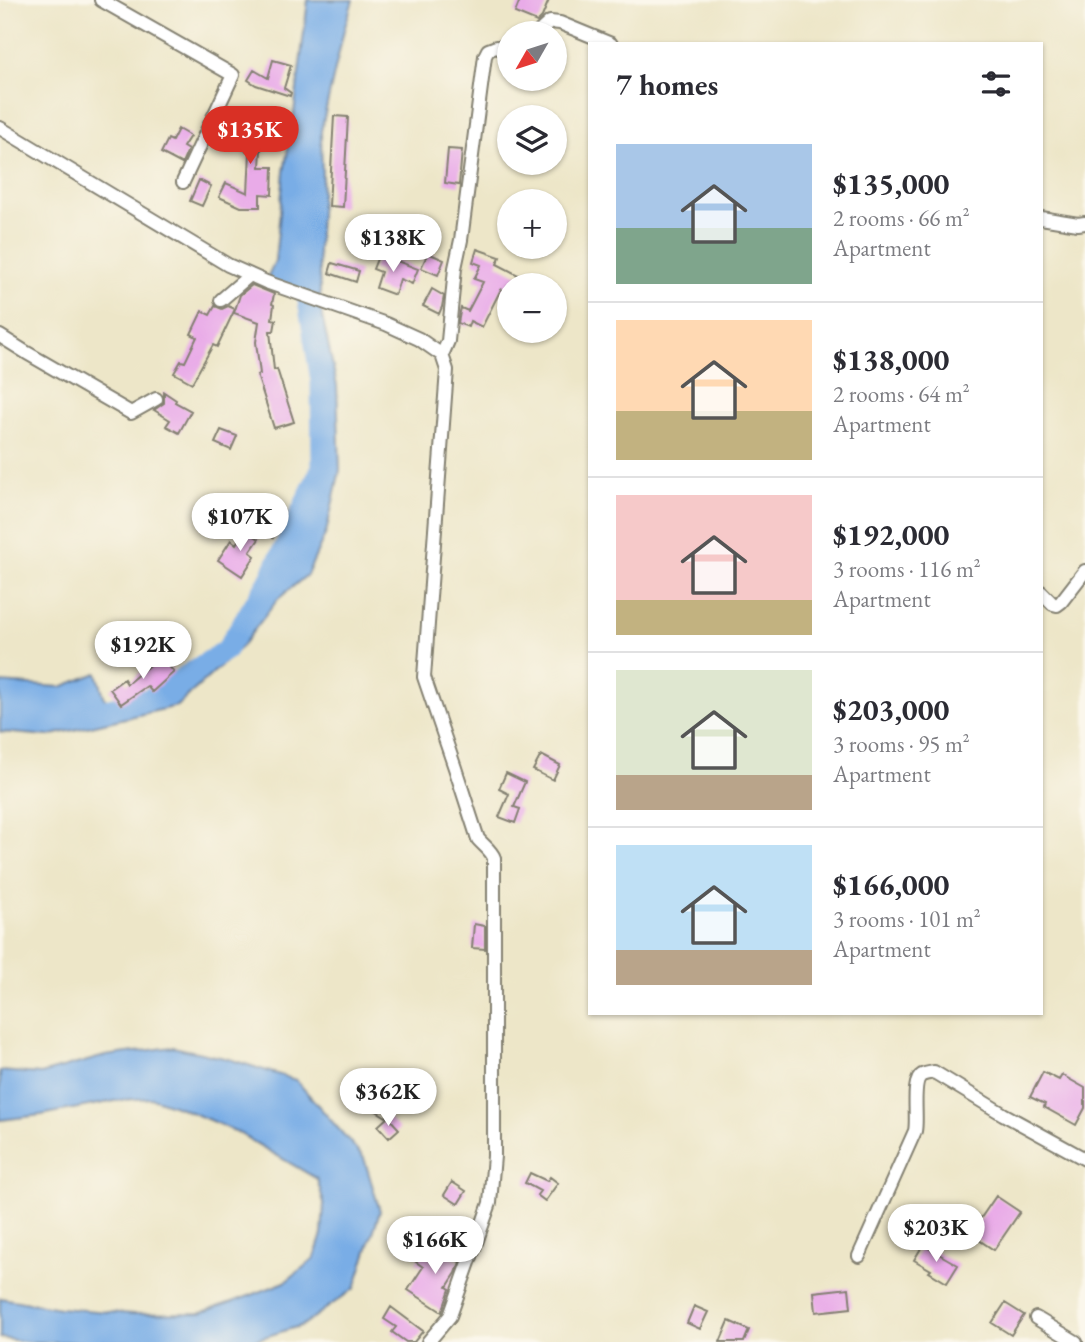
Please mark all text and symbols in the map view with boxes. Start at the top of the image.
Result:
north arrow [497,21,567,91]
map controls [497,21,567,343]
text: 7 homes [616,65,718,104]
icon: filters [977,65,1015,103]
button: layers [497,105,567,175]
pin: $135K [201,106,299,166]
text: $135K [218,114,282,144]
text: $135,000 [833,164,949,203]
icon: home [672,172,756,256]
button: + [497,189,567,259]
text: 2 rooms · 66 m² [833,203,970,233]
pin: $138K [344,215,442,274]
text: $138K [361,222,425,252]
text: Apartment [833,233,931,263]
button: − [497,273,567,343]
text: $138,000 [833,340,949,379]
icon: home [672,348,756,432]
text: 2 rooms · 64 m² [833,379,970,409]
text: Apartment [833,409,931,439]
pin: $107K [191,494,289,553]
text: $107K [208,501,272,531]
text: $192,000 [833,515,949,554]
icon: home [672,523,756,607]
text: 3 rooms · 116 m² [833,554,981,584]
text: Apartment [833,584,931,614]
pin: $192K [94,622,192,681]
text: $192K [111,629,175,659]
text: $203,000 [833,690,949,729]
icon: home [672,698,756,782]
text: 3 rooms · 95 m² [833,729,970,759]
text: Apartment [833,759,931,789]
text: $166,000 [833,865,949,904]
icon: home [672,873,756,957]
text: 3 rooms · 101 m² [833,904,981,934]
text: Apartment [833,934,931,964]
pin: $362K [339,1068,437,1128]
text: $362K [356,1076,420,1106]
pin: $203K [887,1204,985,1264]
text: $203K [904,1212,968,1242]
pin: $166K [386,1216,484,1276]
text: $166K [403,1224,467,1254]

